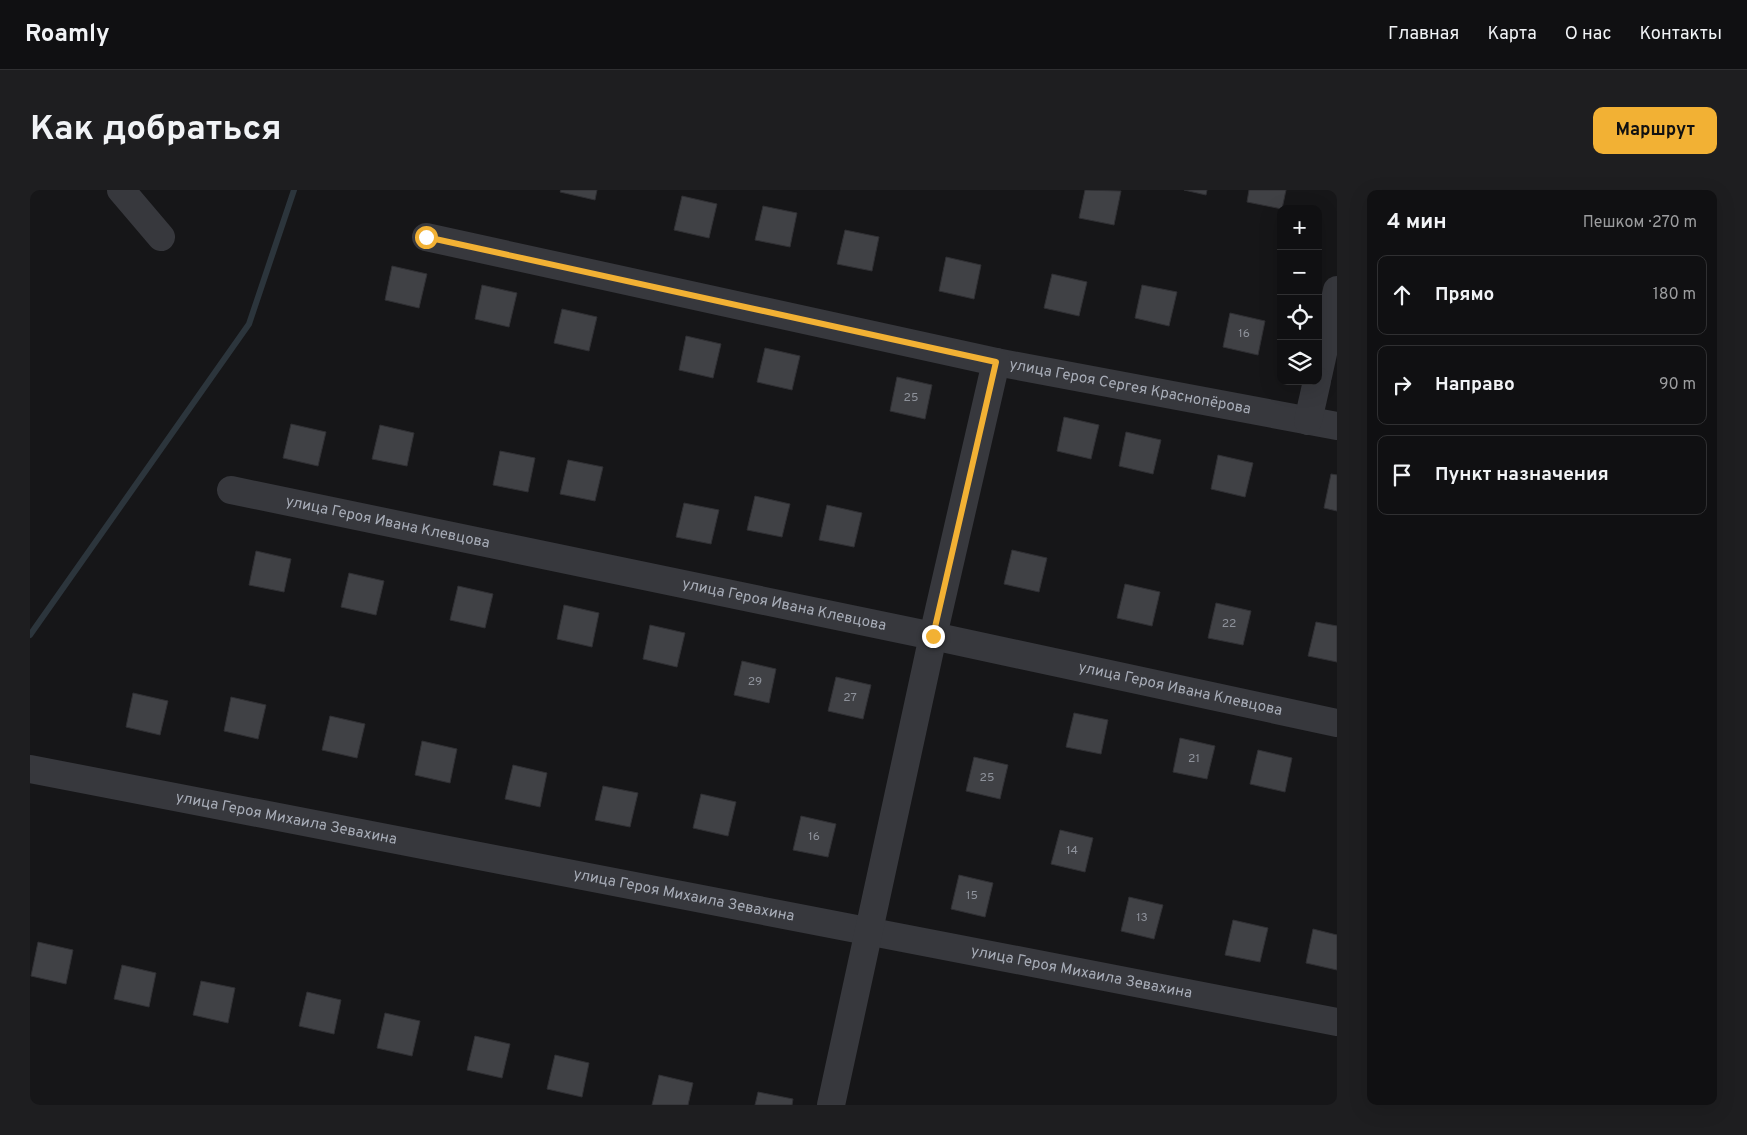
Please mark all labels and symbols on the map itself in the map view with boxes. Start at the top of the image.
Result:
route start [415,226,438,249]
house number: 16 [1238,326,1250,342]
street label: улица Героя Сергея Краснопёрова [1008,355,1253,419]
house number: 25 [904,390,918,406]
street label: улица Героя Ивана Клевцова [284,492,492,553]
street label: улица Героя Ивана Клевцова [680,575,888,636]
house number: 22 [1222,616,1236,632]
route end [922,625,945,648]
street label: улица Героя Ивана Клевцова [1077,658,1284,720]
house number: 29 [748,674,762,690]
house number: 27 [843,690,857,706]
house number: 21 [1188,751,1200,767]
house number: 25 [980,770,994,786]
street label: улица Героя Михаила Зевахина [174,788,398,849]
house number: 16 [808,829,820,845]
house number: 14 [1066,843,1078,859]
street label: улица Героя Михаила Зевахина [572,865,796,926]
house number: 15 [966,888,978,904]
house number: 13 [1136,910,1148,926]
street label: улица Героя Михаила Зевахина [969,942,1194,1003]

